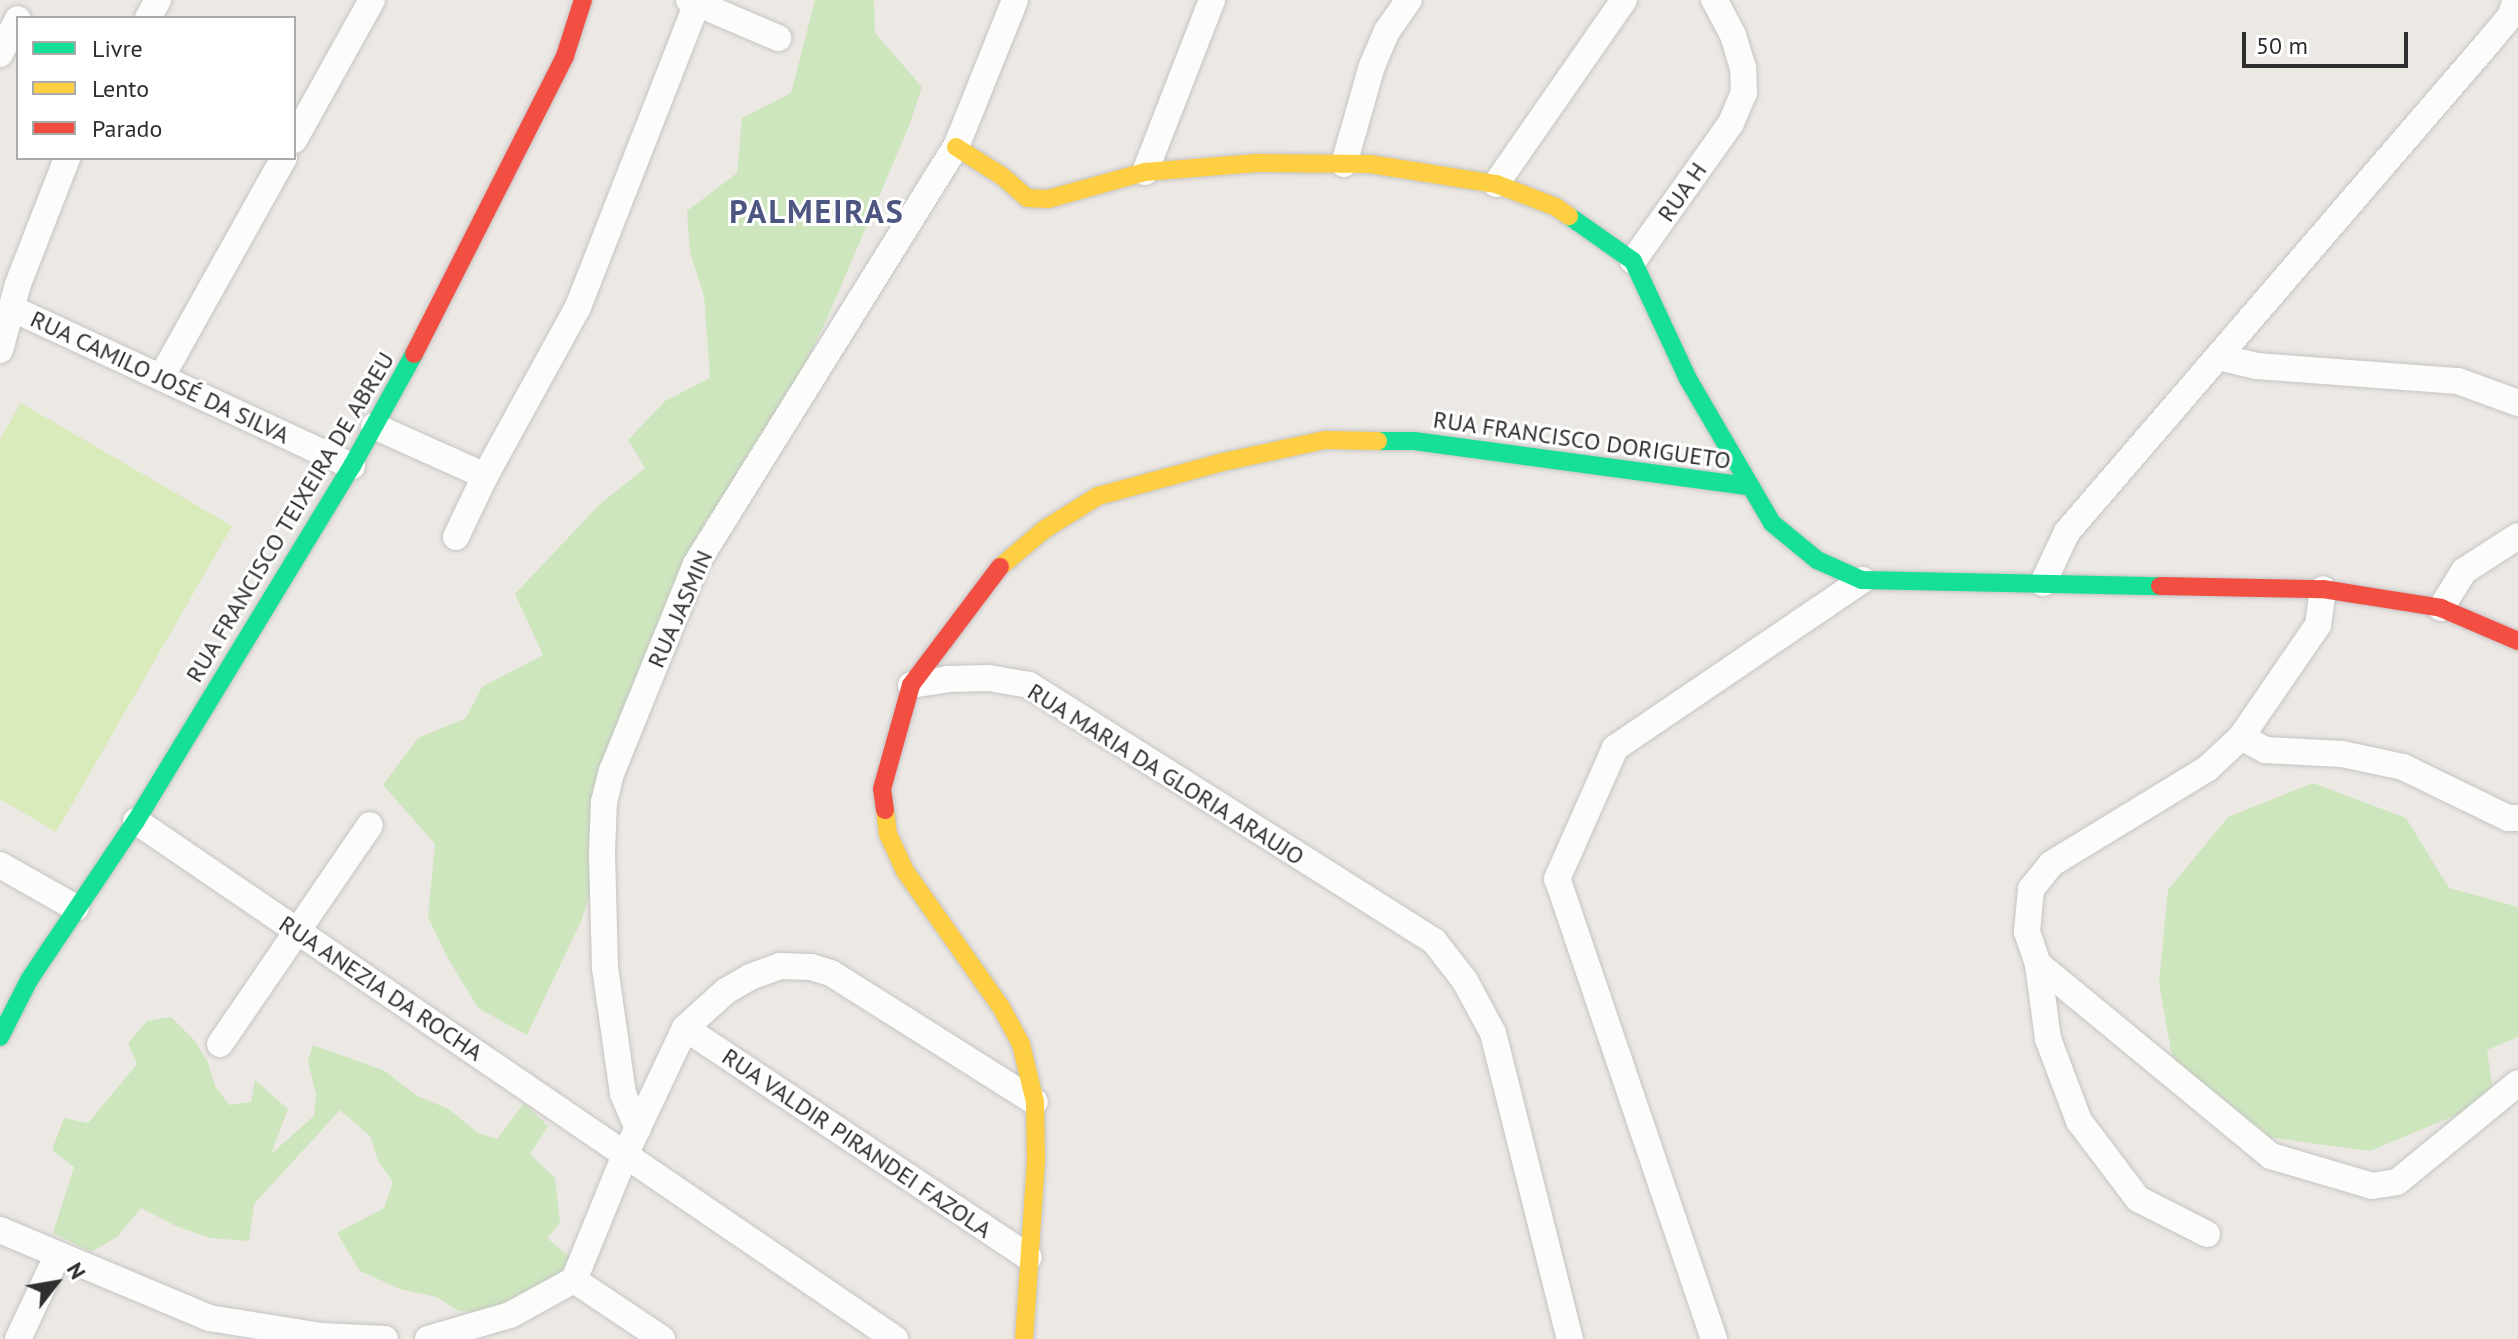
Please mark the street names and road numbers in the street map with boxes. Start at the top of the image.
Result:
street label: RUA H [1651,157,1713,227]
street label: RUA CAMILO JOSÉ DA SILVA [25,304,295,450]
street label: RUA FRANCISCO TEIXEIRA DE ABREU [179,345,401,689]
street label: RUA FRANCISCO DORIGUETO [1431,405,1733,475]
street label: RUA JASMIN [641,545,719,673]
street label: RUA MARIA DA GLORIA ARAUJO [1021,676,1311,872]
street label: RUA ANEZIA DA ROCHA [272,908,490,1068]
street label: RUA VALDIR PIRANDEI FAZOLA [716,1041,998,1245]

